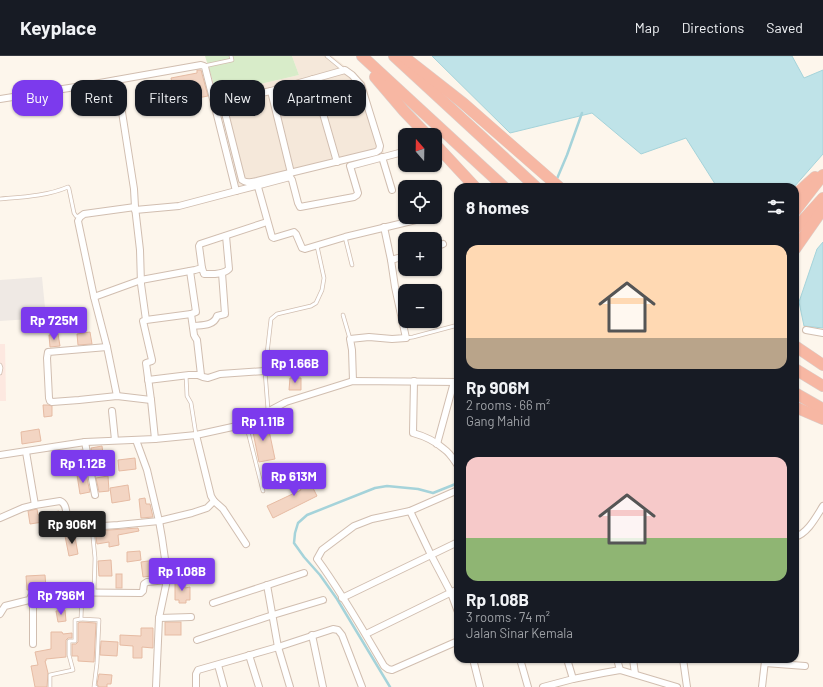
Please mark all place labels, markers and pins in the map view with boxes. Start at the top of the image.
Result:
pin: Rp 725M [17,307,91,341]
pin: Rp 1.66B [254,350,336,384]
pin: Rp 1.11B [222,408,304,442]
pin: Rp 1.12B [42,450,124,484]
pin: Rp 613M [257,463,331,497]
pin: Rp 906M [35,511,109,545]
pin: Rp 1.08B [141,558,223,592]
pin: Rp 796M [24,582,98,616]

